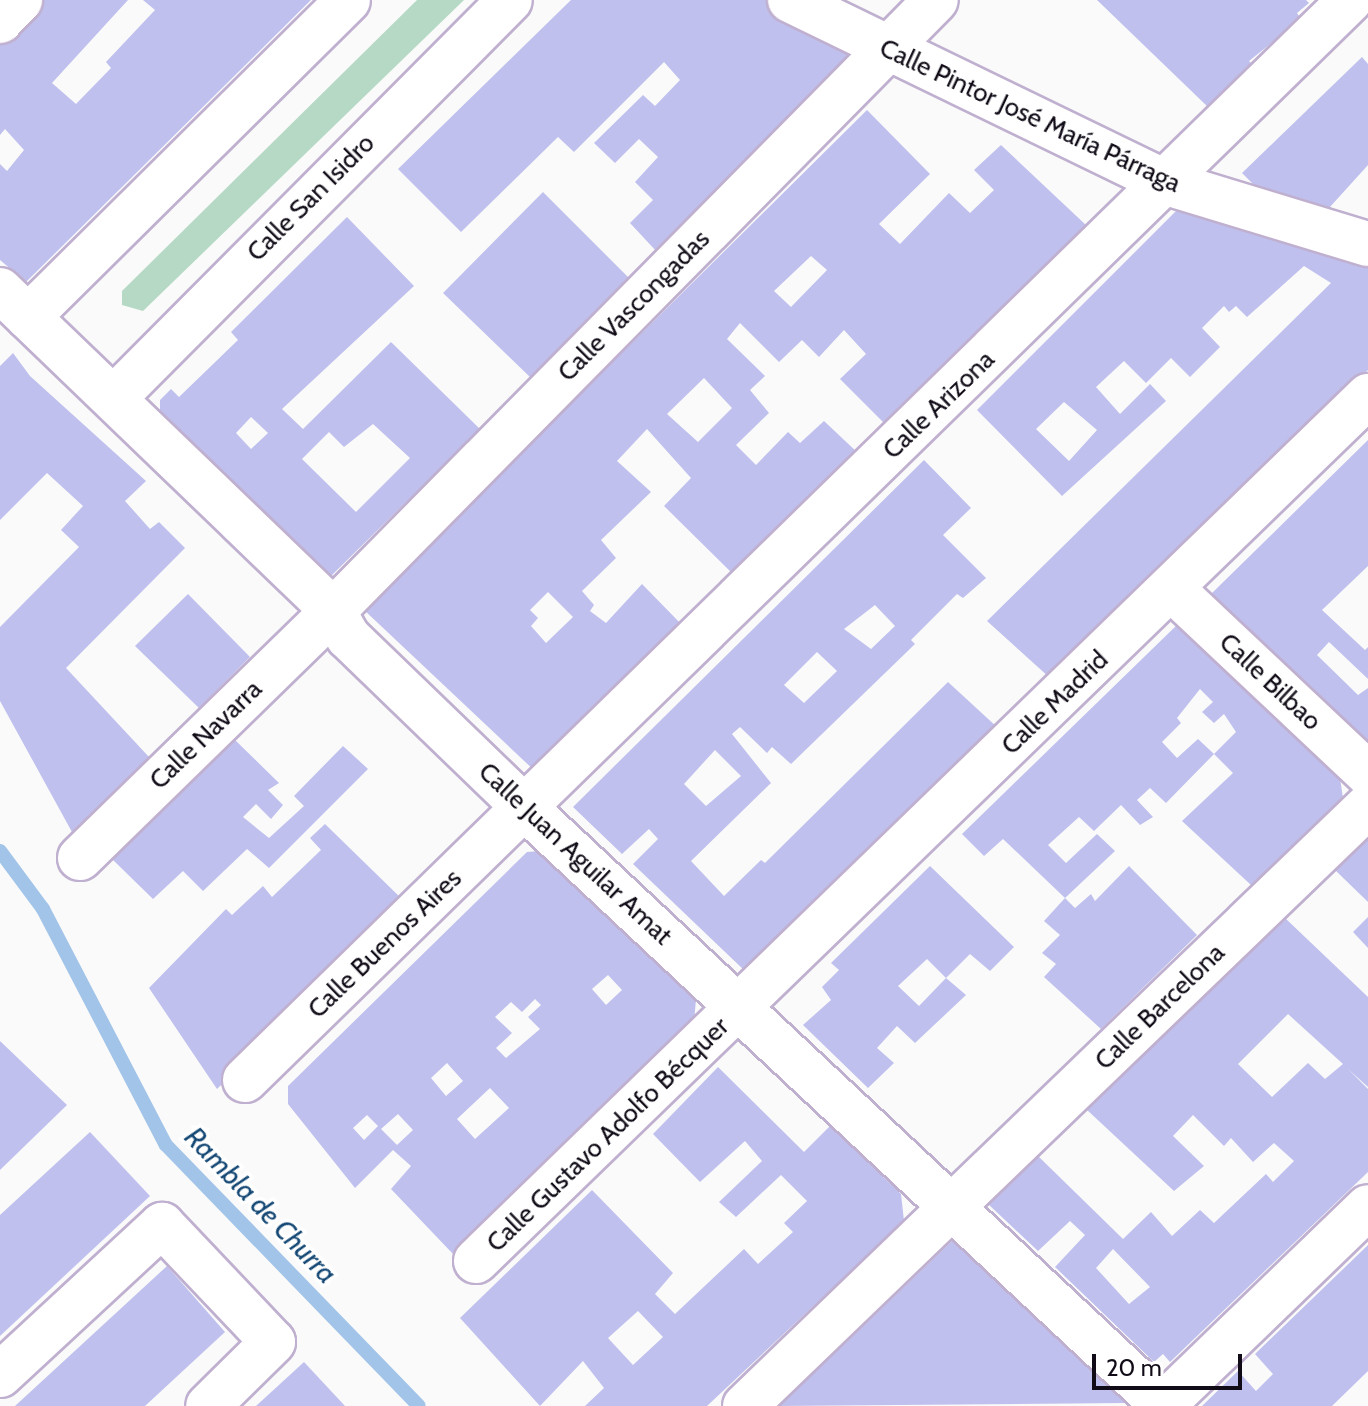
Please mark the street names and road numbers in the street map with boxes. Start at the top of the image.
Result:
street label: Calle Pintor José María Párraga [875,32,1185,200]
street label: Calle San Isidro [241,128,381,268]
street label: Calle Vascongadas [552,224,716,388]
street label: Calle Arizona [877,344,1001,466]
street label: Calle Bilbao [1213,627,1327,737]
street label: Calle Madrid [995,645,1115,761]
street label: Calle Navarra [143,674,269,796]
street label: Calle Juan Aguilar Amat [472,756,678,952]
street label: Calle Buenos Aires [302,863,468,1025]
street label: Calle Barcelona [1089,937,1231,1077]
street label: Calle Gustavo Adolfo Bécquer [481,1011,735,1259]

